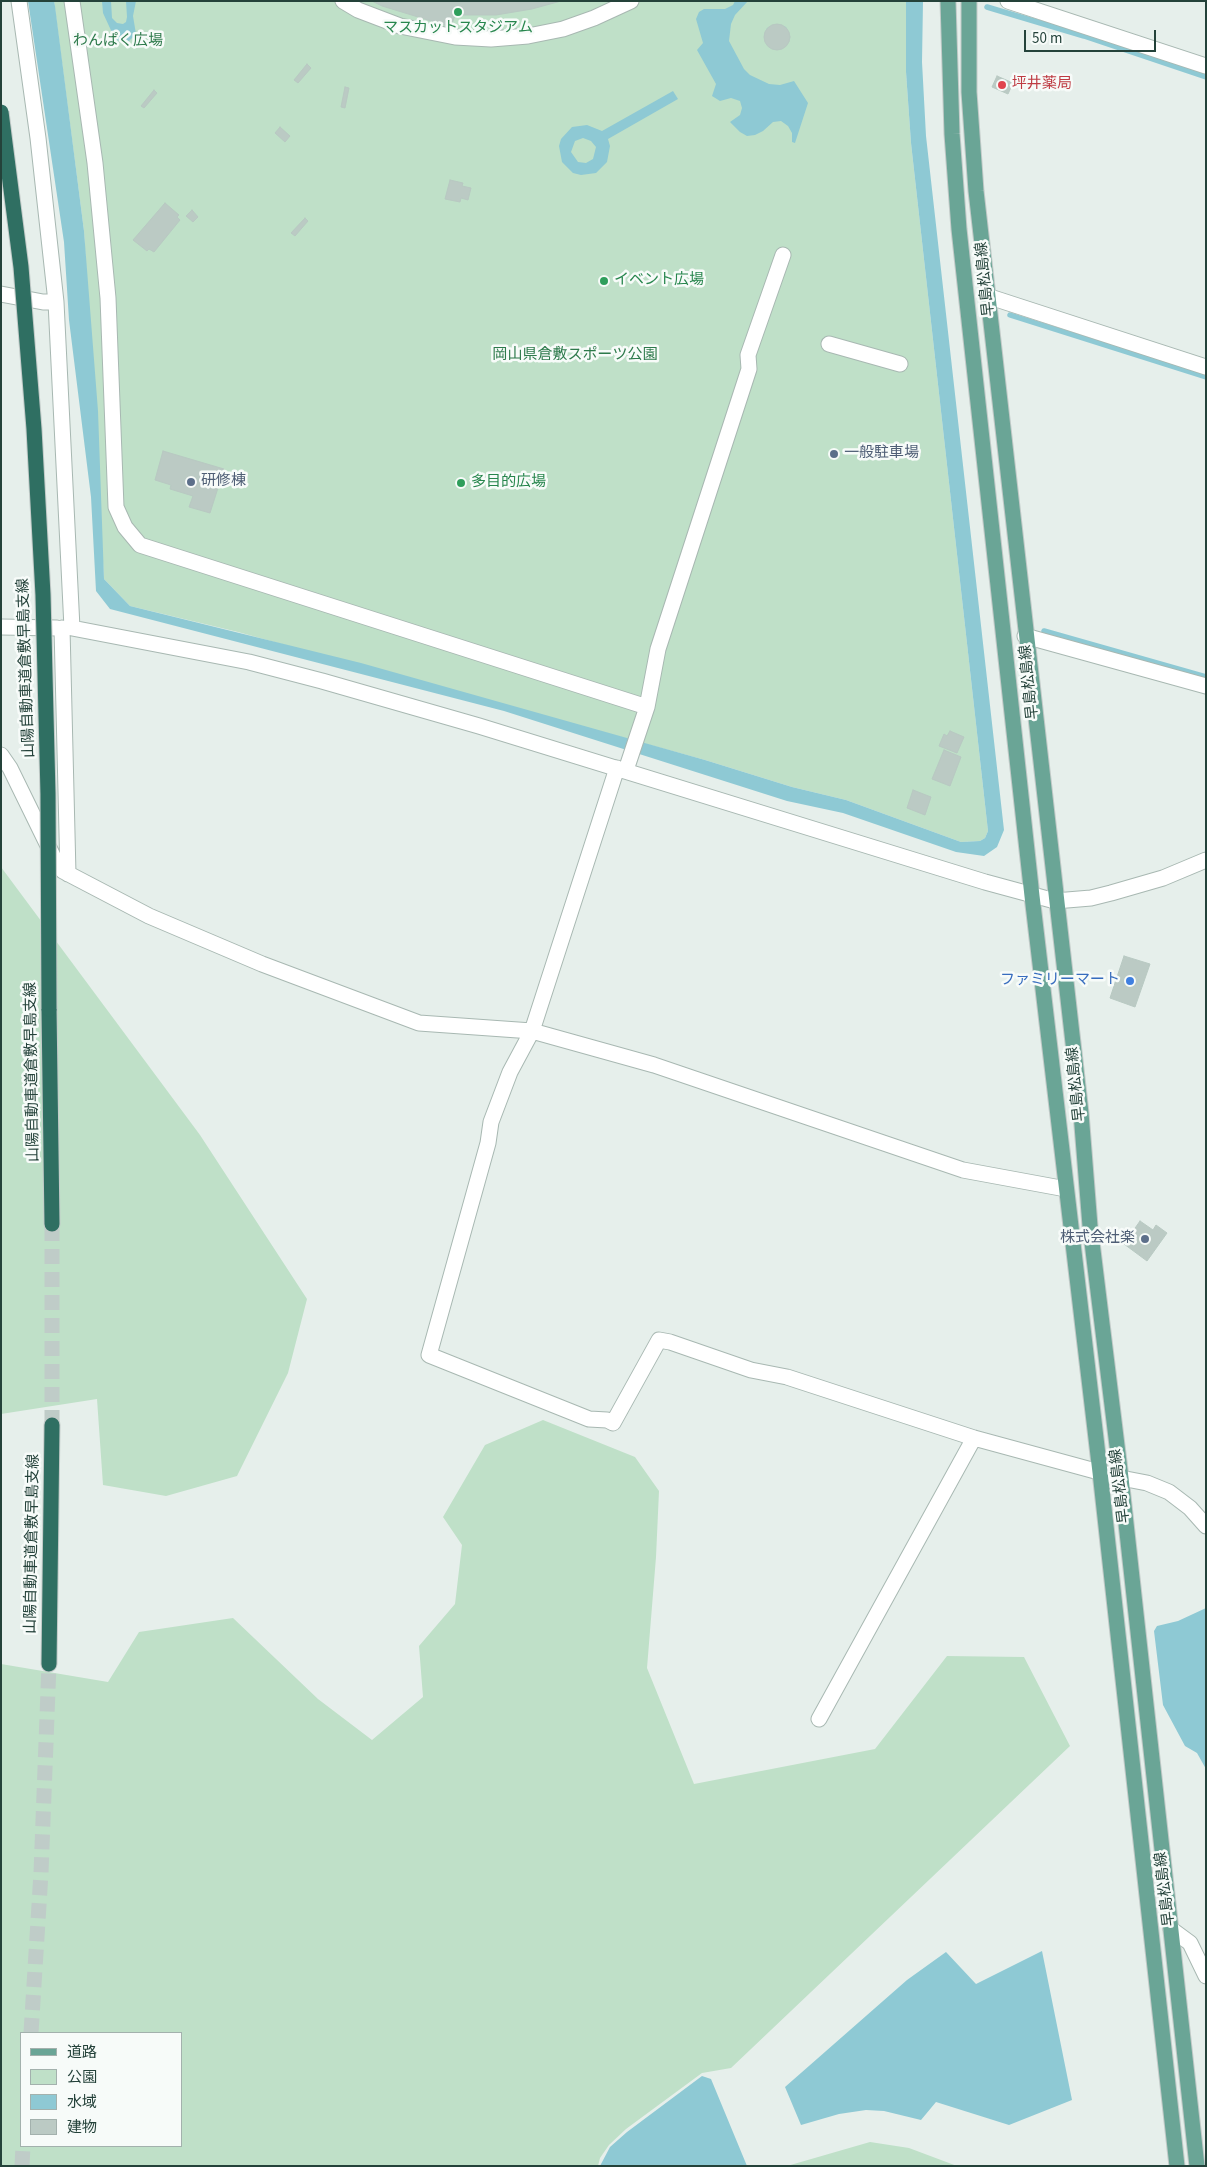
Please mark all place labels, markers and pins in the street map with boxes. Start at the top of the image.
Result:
marker: マスカットスタジアム [452,6,464,18]
place label: マスカットスタジアム [383,20,533,38]
place label: 坪井薬局 [1012,76,1072,94]
marker: 坪井薬局 [996,79,1008,91]
place label: イベント広場 [614,272,704,290]
marker: イベント広場 [598,275,610,287]
place label: 一般駐車場 [844,445,919,463]
marker: 一般駐車場 [828,448,840,460]
place label: 研修棟 [201,473,246,491]
place label: 多目的広場 [471,474,546,492]
marker: 研修棟 [185,476,197,488]
marker: 多目的広場 [455,477,467,489]
place label: ファミリーマート [1000,972,1120,990]
marker: ファミリーマート [1124,975,1136,987]
place label: 株式会社楽 [1060,1230,1135,1248]
marker: 株式会社楽 [1139,1233,1151,1245]

